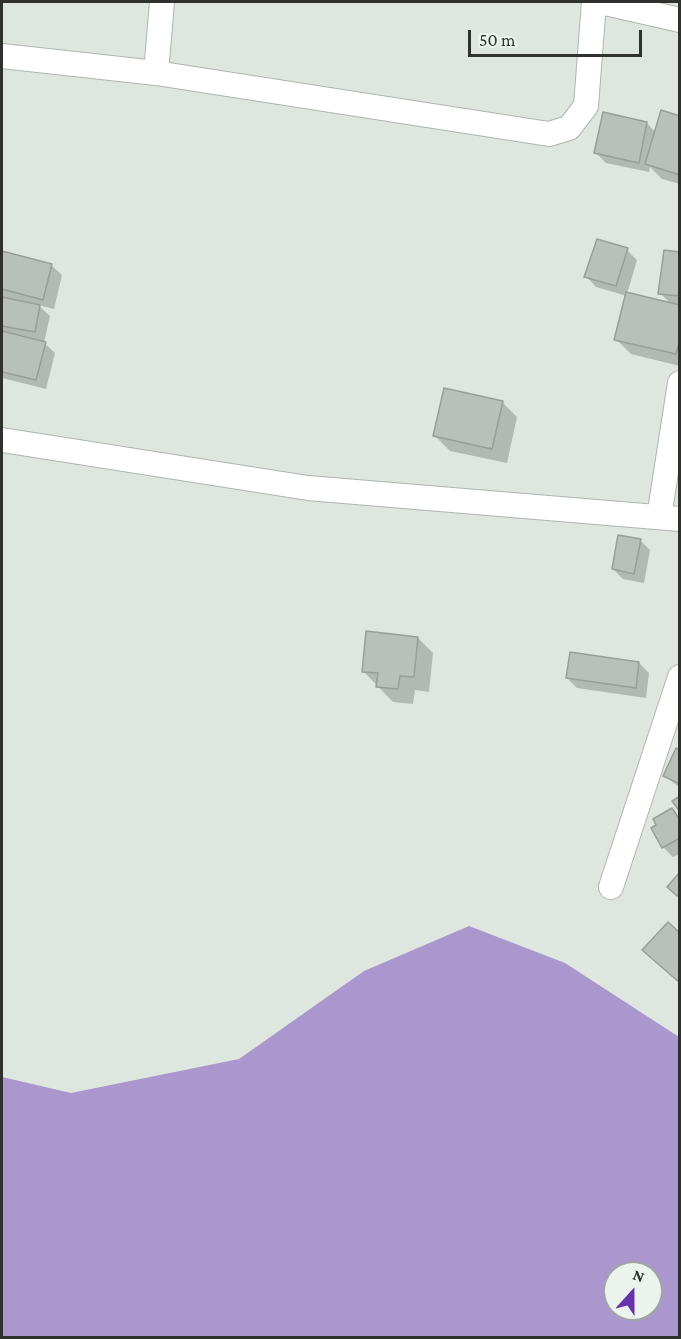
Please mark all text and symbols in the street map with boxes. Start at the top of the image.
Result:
scale bar [471,18,645,56]
text: 50 m [479,30,516,50]
north arrow [603,1261,663,1321]
text: N [631,1266,647,1285]

